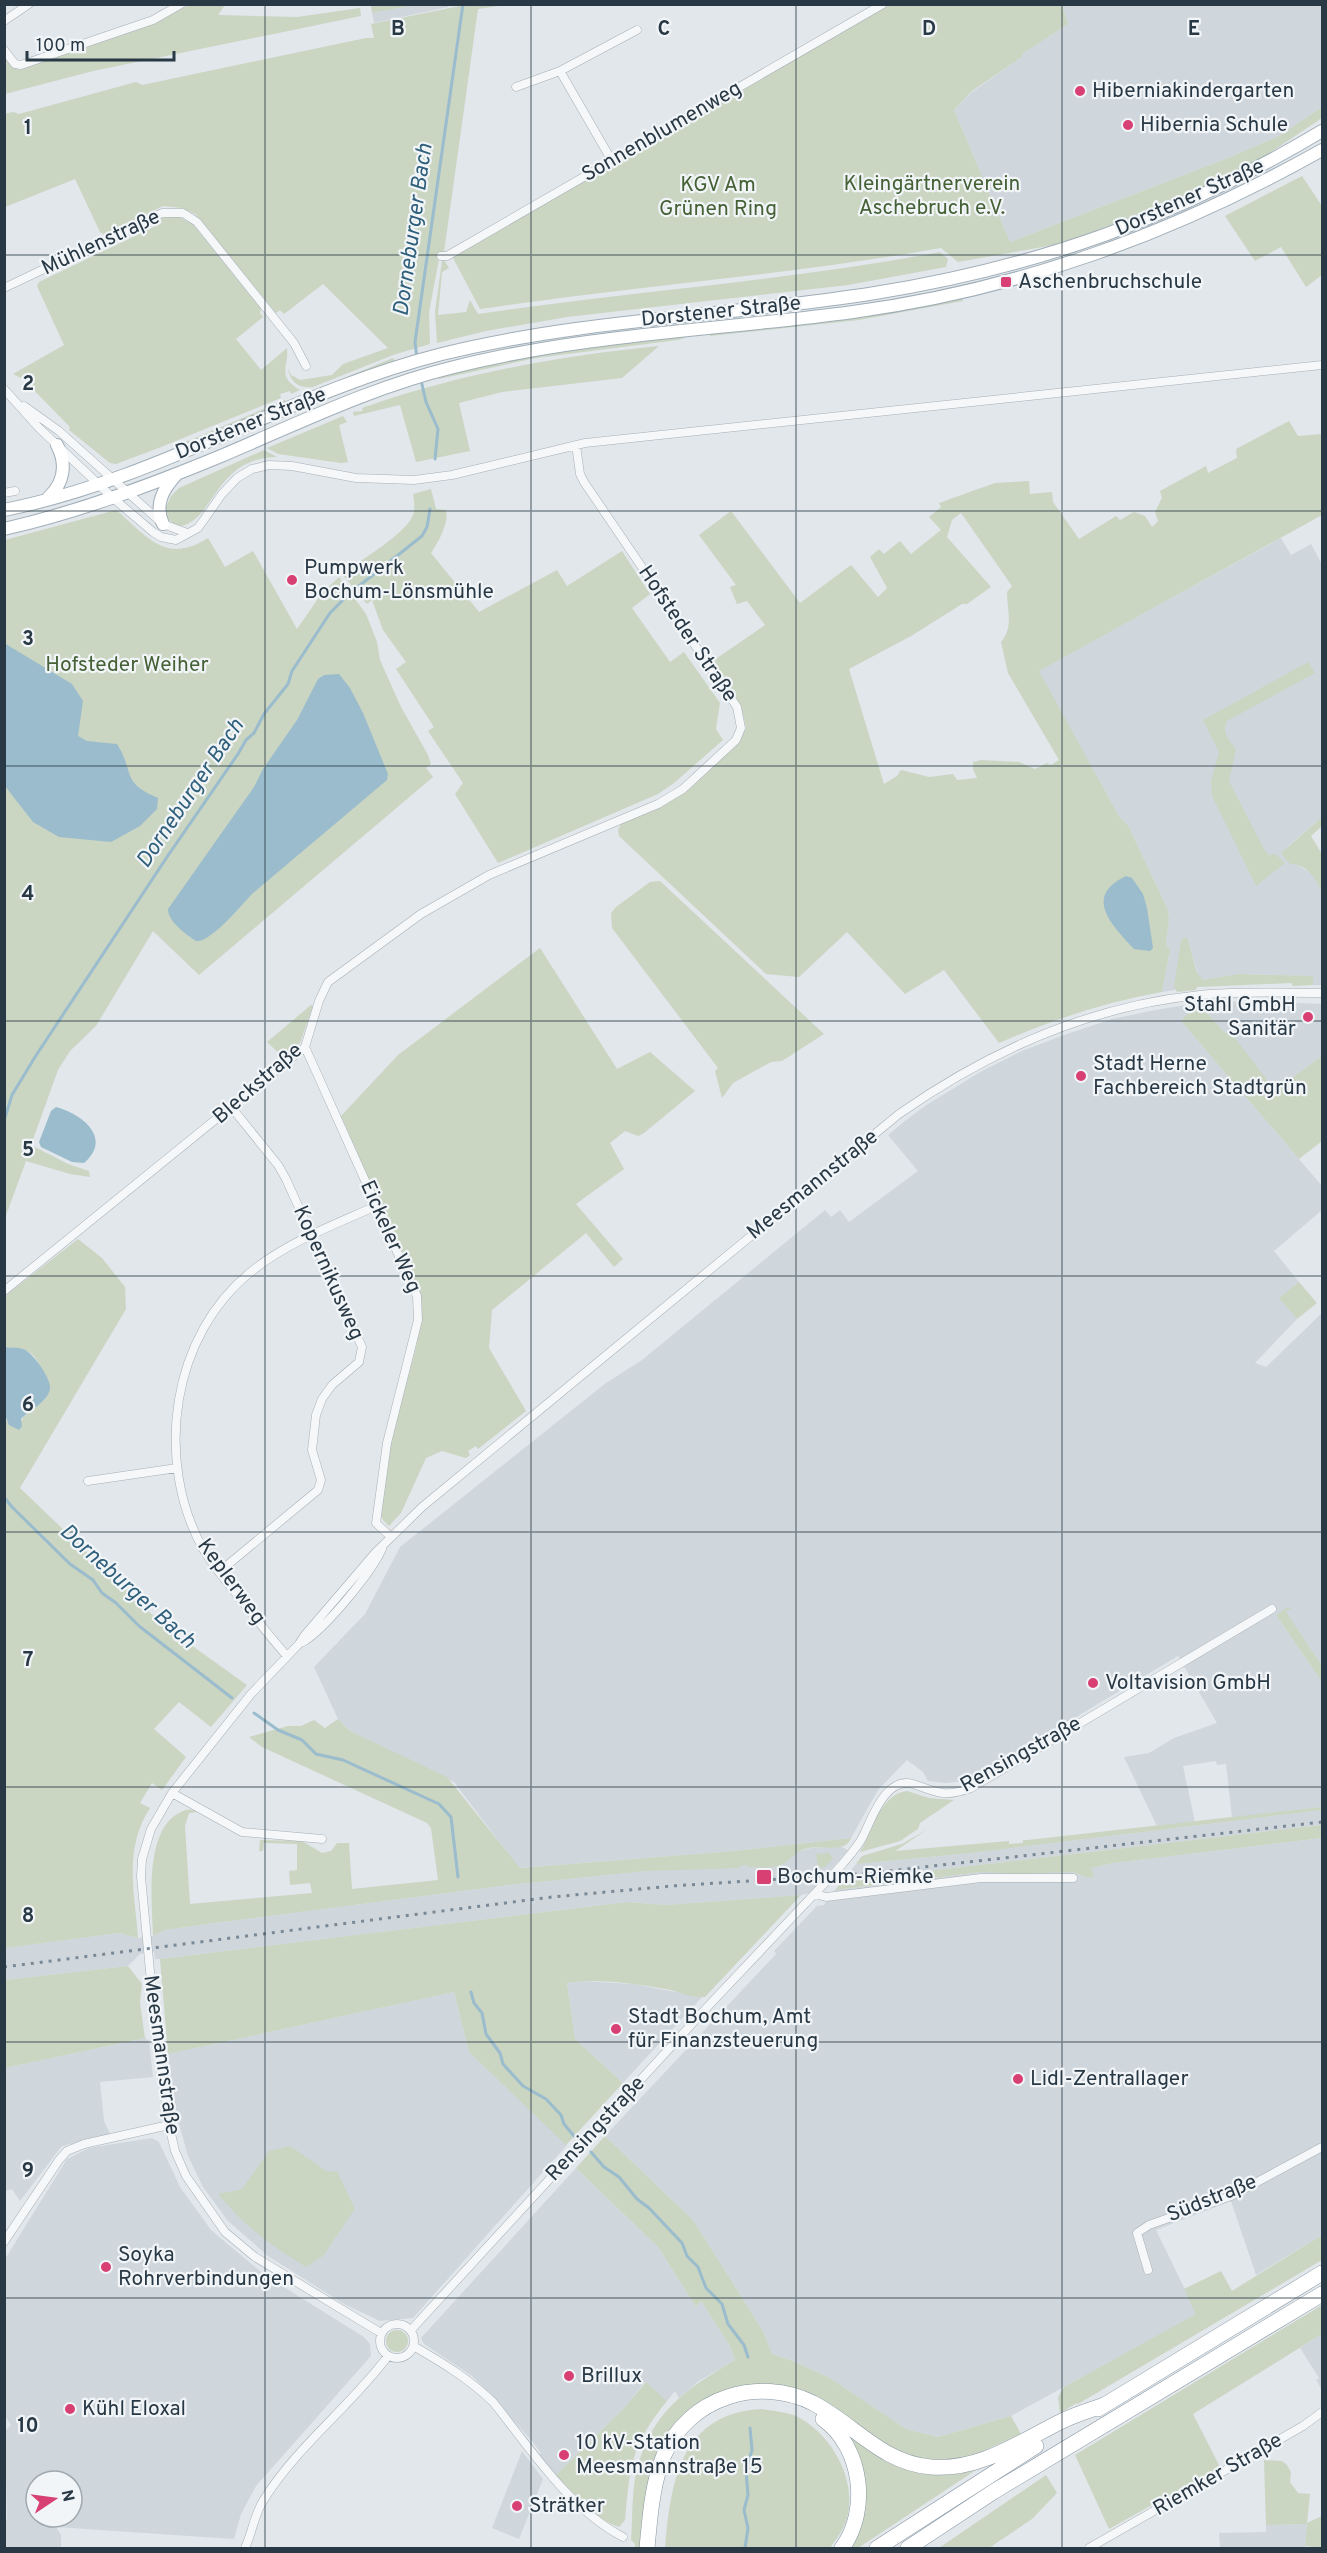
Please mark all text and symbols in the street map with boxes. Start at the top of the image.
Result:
text: B [391,17,405,43]
text: C [658,17,670,43]
text: D [922,17,936,43]
text: E [1188,17,1200,43]
scale bar [27,24,174,62]
text: 100 m [36,35,85,58]
street label: Sonnenblumenweg [577,75,747,189]
place label: Hiberniakindergarten [1092,78,1294,105]
marker: Hiberniakindergarten [1073,84,1087,98]
place label: Hibernia Schule [1140,112,1288,139]
text: 1 [24,116,32,142]
marker: Hibernia Schule [1121,118,1135,132]
water label: Dorneburger Bach [389,142,439,318]
street label: Dorstener Straße [1111,153,1269,243]
park label: Kleingärtnerverein Aschebruch e.V. [844,171,1020,222]
park label: KGV Am Grünen Ring [659,172,777,223]
street label: Mühlenstraße [37,204,165,282]
place label: Aschenbruchschule [1018,269,1202,296]
marker: Aschenbruchschule [999,275,1013,289]
street label: Dorstener Straße [640,290,802,334]
text: 2 [22,372,34,398]
street label: Dorstener Straße [172,381,330,467]
place label: Pumpwerk Bochum-Lönsmühle [304,555,494,606]
street label: Hofsteder Straße [631,560,743,708]
marker: Pumpwerk Bochum-Lönsmühle [285,573,299,587]
text: 3 [22,627,34,653]
park label: Hofsteder Weiher [45,652,209,679]
water label: Dorneburger Bach [131,714,251,874]
text: 4 [22,882,34,908]
place label: Stahl GmbH Sanitär [1184,992,1296,1043]
marker: Stahl GmbH Sanitär [1301,1010,1315,1024]
street label: Bleckstraße [207,1038,309,1130]
place label: Stadt Herne Fachbereich Stadtgrün [1093,1051,1307,1102]
marker: Stadt Herne Fachbereich Stadtgrün [1074,1069,1088,1083]
street label: Meesmannstraße [742,1124,884,1246]
text: 5 [22,1138,34,1164]
street label: Eickeler Weg [353,1176,427,1298]
street label: Kopernikusweg [286,1202,370,1344]
text: 6 [22,1393,34,1419]
water label: Dorneburger Bach [53,1519,201,1655]
street label: Keplerweg [191,1534,271,1630]
text: 7 [23,1648,33,1674]
place label: Voltavision GmbH [1105,1670,1271,1697]
marker: Voltavision GmbH [1086,1676,1100,1690]
street label: Rensingstraße [956,1711,1086,1799]
place label: Bochum-Riemke [777,1864,934,1891]
marker: Bochum-Riemke [755,1868,773,1886]
text: 8 [22,1904,34,1930]
street label: Meesmannstraße [136,1973,186,2137]
place label: Stadt Bochum, Amt für Finanzsteuerung [628,2004,818,2055]
marker: Stadt Bochum, Amt für Finanzsteuerung [609,2022,623,2036]
place label: Lidl-Zentrallager [1030,2066,1189,2093]
street label: Rensingstraße [540,2071,652,2187]
marker: Lidl-Zentrallager [1011,2072,1025,2086]
text: 9 [22,2159,34,2185]
street label: Südstraße [1163,2169,1261,2229]
place label: Soyka Rohrverbindungen [118,2242,294,2293]
marker: Soyka Rohrverbindungen [99,2260,113,2274]
place label: Brillux [581,2363,642,2390]
marker: Brillux [562,2369,576,2383]
place label: Kühl Eloxal [82,2396,186,2423]
marker: Kühl Eloxal [63,2402,77,2416]
text: 10 [17,2414,39,2440]
street label: Riemker Straße [1149,2427,1287,2523]
place label: 10 kV-Station Meesmannstraße 15 [576,2430,763,2481]
marker: 10 kV-Station Meesmannstraße 15 [557,2448,571,2462]
north arrow [24,2469,84,2529]
text: N [56,2488,78,2504]
place label: Strätker [529,2493,605,2520]
marker: Strätker [510,2499,524,2513]

